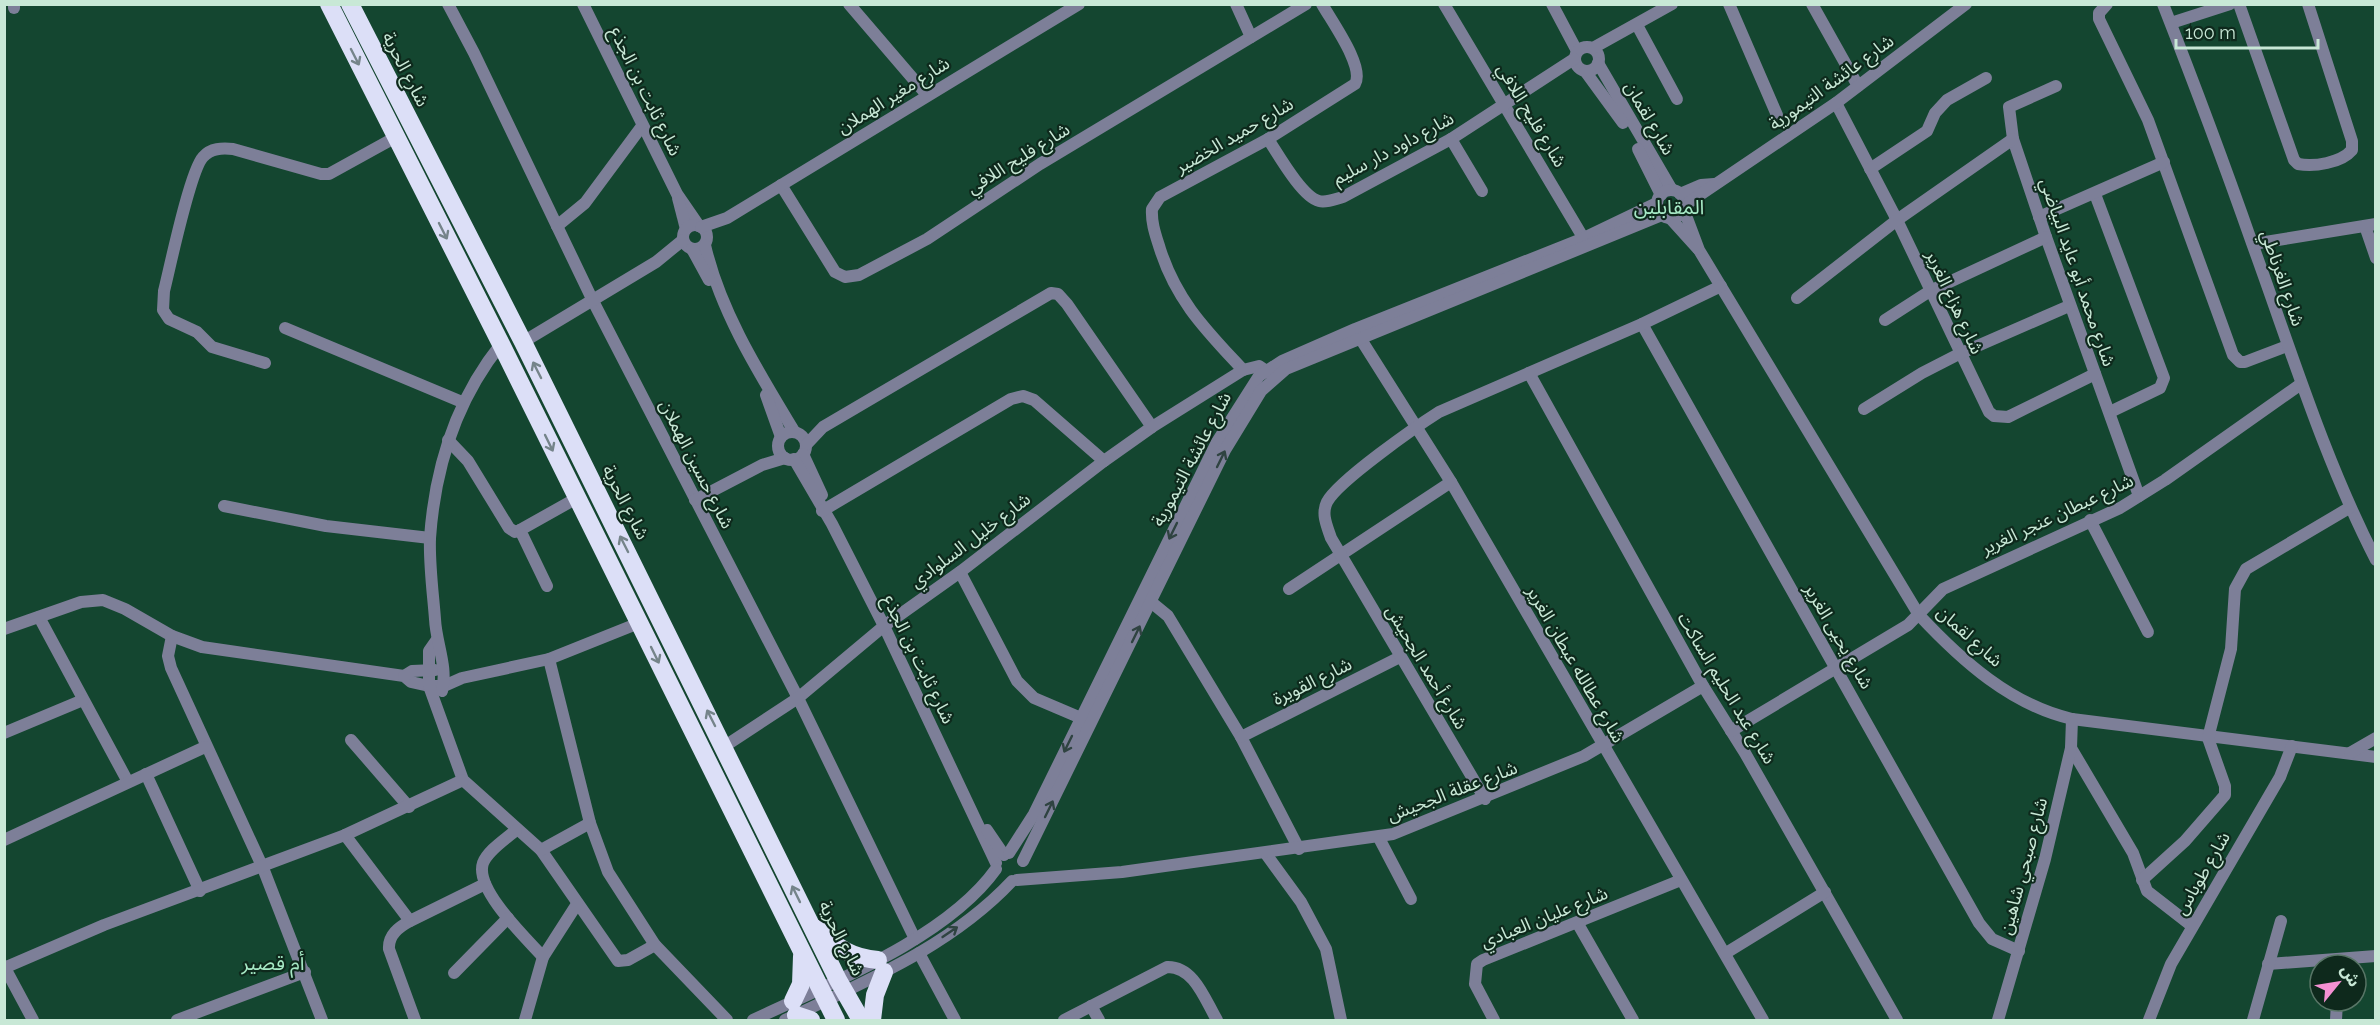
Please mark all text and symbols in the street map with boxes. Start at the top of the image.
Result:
scale bar [2176,12,2318,50]
text: 100 m [2185,22,2236,43]
street label: شارع ثابت بن الجذع [602,23,686,161]
street label: شارع الحرية [375,28,434,112]
street label: شارع عائشة التيمورية [1765,30,1900,138]
one-way arrow [350,47,361,65]
street label: شارع مغير الهملان [833,52,955,141]
street label: شارع فليح اللافي [1489,59,1571,173]
street label: شارع لقمان [1617,78,1679,160]
street label: شارع حميد الخضير [1170,93,1299,181]
street label: شارع داود دار سليم [1329,107,1459,192]
street label: شارع فليح اللافي [963,118,1075,201]
street label: شارع محمد أبو عايد البياضي [2032,175,2120,370]
district label: المقابلين [1634,195,1704,219]
one-way arrow [438,221,449,239]
street label: شارع الغرناطي [2253,227,2309,330]
street label: شارع هزاع الغرير [1918,246,1988,359]
one-way arrow [530,361,542,379]
street label: شارع عائشة التيمورية [1147,388,1239,532]
street label: شارع حسين الهملان [652,396,739,534]
one-way arrow [544,433,556,451]
one-way arrow [1216,450,1227,468]
street label: شارع الحرية [595,461,654,545]
street label: شارع عبطان عنجر الغرير [1977,469,2138,563]
street label: شارع خليل السلوادي [906,488,1037,595]
one-way arrow [1167,522,1178,540]
one-way arrow [618,536,630,553]
street label: شارع يحيى الغرير [1796,579,1878,695]
street label: شارع عطالله عبطان الغرير [1518,581,1630,748]
street label: شارع ثابت بن الجذع [875,591,959,729]
street label: شارع أحمد الجحيش [1378,601,1472,735]
street label: شارع لقمان [1930,601,2007,674]
street label: شارع عبد الحليم الساكت [1670,608,1781,770]
one-way arrow [1130,626,1142,644]
one-way arrow [649,645,661,663]
street label: شارع القويرة [1269,653,1357,713]
one-way arrow [705,710,717,728]
one-way arrow [1062,734,1074,752]
street label: شارع عقلة الجحيش [1384,757,1522,829]
street label: شارع صبحي شاهين [1995,795,2055,938]
one-way arrow [1043,801,1055,818]
street label: شارع طوباس [2170,828,2238,920]
street label: شارع عليان العبادي [1477,882,1612,956]
one-way arrow [790,885,802,903]
street label: شارع الحرية [811,897,869,981]
one-way arrow [941,926,958,938]
district label: أم قصير [241,951,304,978]
north arrow [2308,953,2368,1013]
text: ش [2337,962,2364,990]

